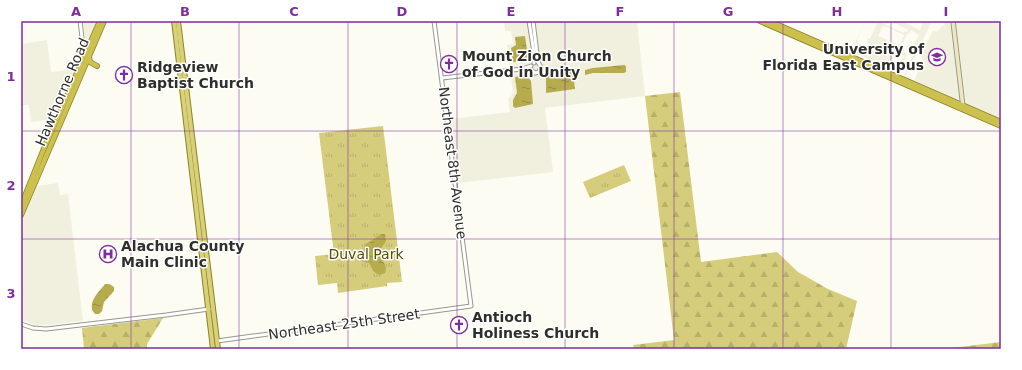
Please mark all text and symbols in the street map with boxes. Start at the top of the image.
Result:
text: A [71,4,81,19]
text: B [180,4,190,19]
text: C [289,4,299,19]
text: D [397,4,408,19]
text: E [507,4,515,19]
text: F [616,4,624,19]
text: G [723,4,733,19]
text: H [832,4,842,19]
text: I [944,4,948,19]
street label: Hawthorne Road [32,35,92,149]
place label: University of Florida East Campus [762,41,925,73]
school or university icon: University of Florida East Campus [927,47,947,67]
place label: Mount Zion Church of God in Unity [462,48,612,80]
church icon: Mount Zion Church of God in Unity [439,54,459,74]
place label: Ridgeview Baptist Church [137,59,254,91]
church icon: Ridgeview Baptist Church [114,65,134,85]
text: 1 [6,69,16,84]
street label: Northeast 8th Avenue [436,86,470,240]
text: 2 [6,178,16,193]
place label: Alachua County Main Clinic [121,238,244,270]
hospital icon: Alachua County Main Clinic [98,244,118,264]
park label: Duval Park [328,246,404,262]
text: 3 [6,286,16,301]
street label: Northeast 25th Street [267,305,421,343]
place label: Antioch Holiness Church [472,309,599,341]
church icon: Antioch Holiness Church [449,315,469,335]

